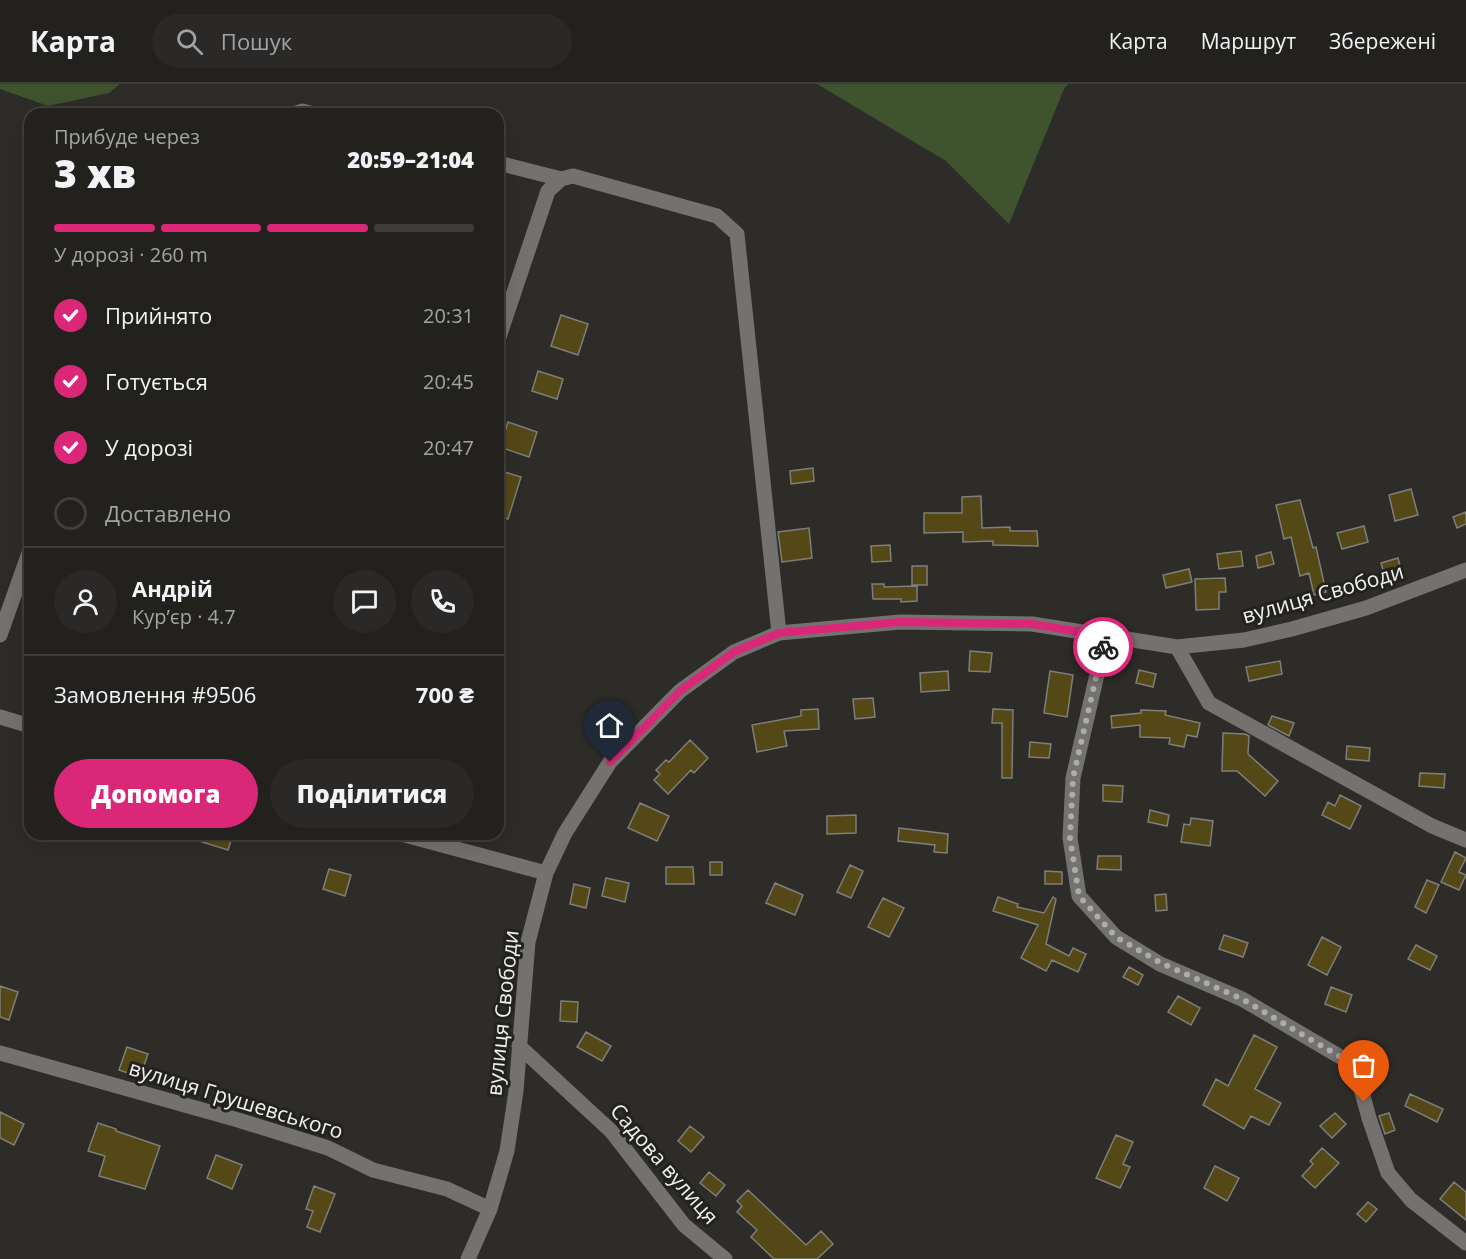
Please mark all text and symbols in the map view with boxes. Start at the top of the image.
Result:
search box [152,14,572,68]
text: Карта [30,22,116,60]
icon: search [173,25,206,58]
text: Пошук [221,26,292,56]
text: Карта [1109,27,1168,55]
text: Маршрут [1201,27,1296,55]
text: Збережені [1329,27,1436,55]
text: Прибуде через [54,123,200,150]
text: 20:59–21:04 [347,144,474,174]
text: 3 хв [54,146,136,199]
text: У дорозі · 260 m [54,241,208,268]
icon: check [54,299,87,332]
text: Прийнято [105,300,212,330]
text: 20:31 [423,302,474,329]
icon: check [54,365,87,398]
text: Готується [105,366,208,396]
text: 20:45 [423,368,474,395]
icon: check [54,431,87,464]
text: У дорозі [105,432,193,462]
text: 20:47 [423,434,474,461]
text: Доставлено [105,498,231,528]
street label: вулиця Свободи [1239,557,1407,629]
button: person [54,570,117,633]
button: chat [333,570,396,633]
button: phone [411,570,474,633]
text: Андрій [132,573,213,603]
text: Кур’єр · 4.7 [132,603,236,630]
courier [1073,617,1133,677]
icon: bike [1087,631,1120,664]
text: Замовлення #9506 [54,679,256,709]
text: 700 ₴ [416,679,474,709]
pin [584,700,635,762]
icon: home [593,709,626,742]
button: Допомога [54,759,258,828]
button: Поділитися [270,759,474,828]
street label: вулиця Свободи [479,929,525,1097]
pin [1338,1040,1389,1102]
icon: bag [1347,1049,1380,1082]
street label: вулиця Грушевського [126,1053,347,1145]
street label: Садова вулиця [604,1097,725,1230]

